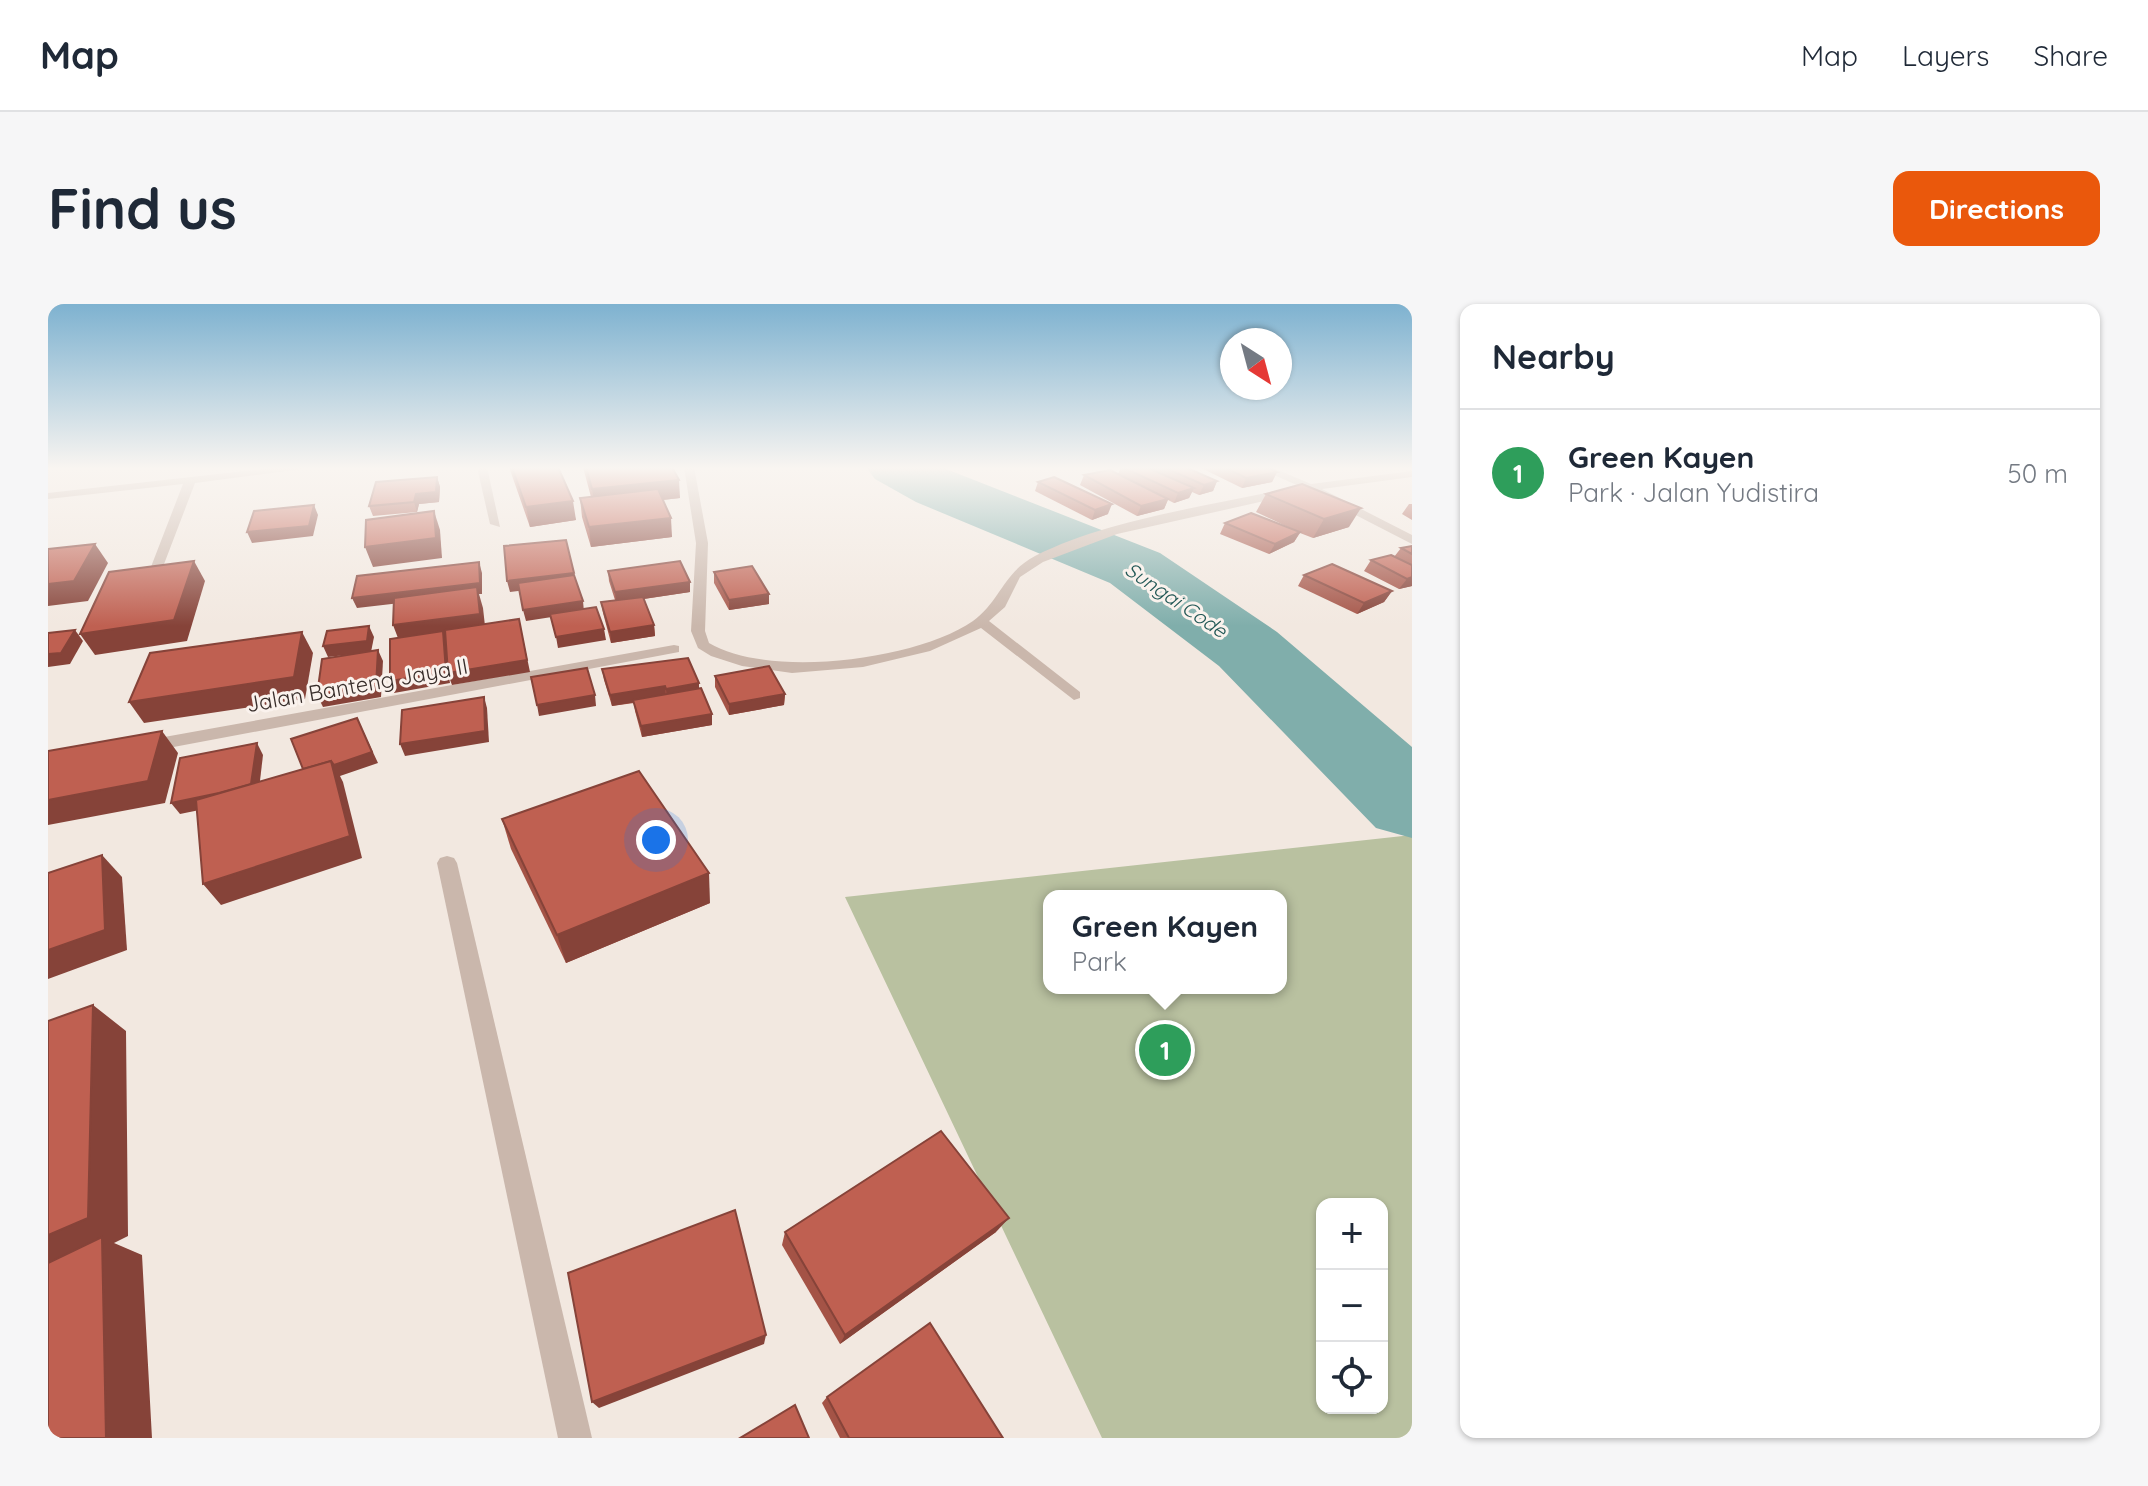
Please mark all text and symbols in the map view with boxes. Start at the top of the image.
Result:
text: Map [40,31,119,79]
text: Map [1801,38,1858,73]
text: Layers [1902,38,1989,73]
text: Share [2033,38,2108,73]
button: Directions [1893,171,2100,246]
text: Find us [48,173,237,243]
north arrow [1220,328,1292,400]
text: Nearby [1492,335,1615,378]
text: Green Kayen [1568,438,1754,476]
text: 1 [1513,457,1523,490]
text: 50 m [2008,457,2068,490]
text: Park · Jalan Yudistira [1568,476,1819,509]
water label: Sungai Code [1121,557,1232,643]
street label: Jalan Banteng Jaya II [244,652,470,718]
your location [636,820,676,860]
popup [1043,890,1287,994]
text: Green Kayen [1072,907,1258,945]
text: Park [1072,945,1127,978]
pin: 1 [1139,1020,1191,1080]
map controls [1316,1198,1388,1414]
button: + [1316,1198,1388,1270]
button: − [1316,1270,1388,1342]
button: locate [1316,1342,1388,1414]

